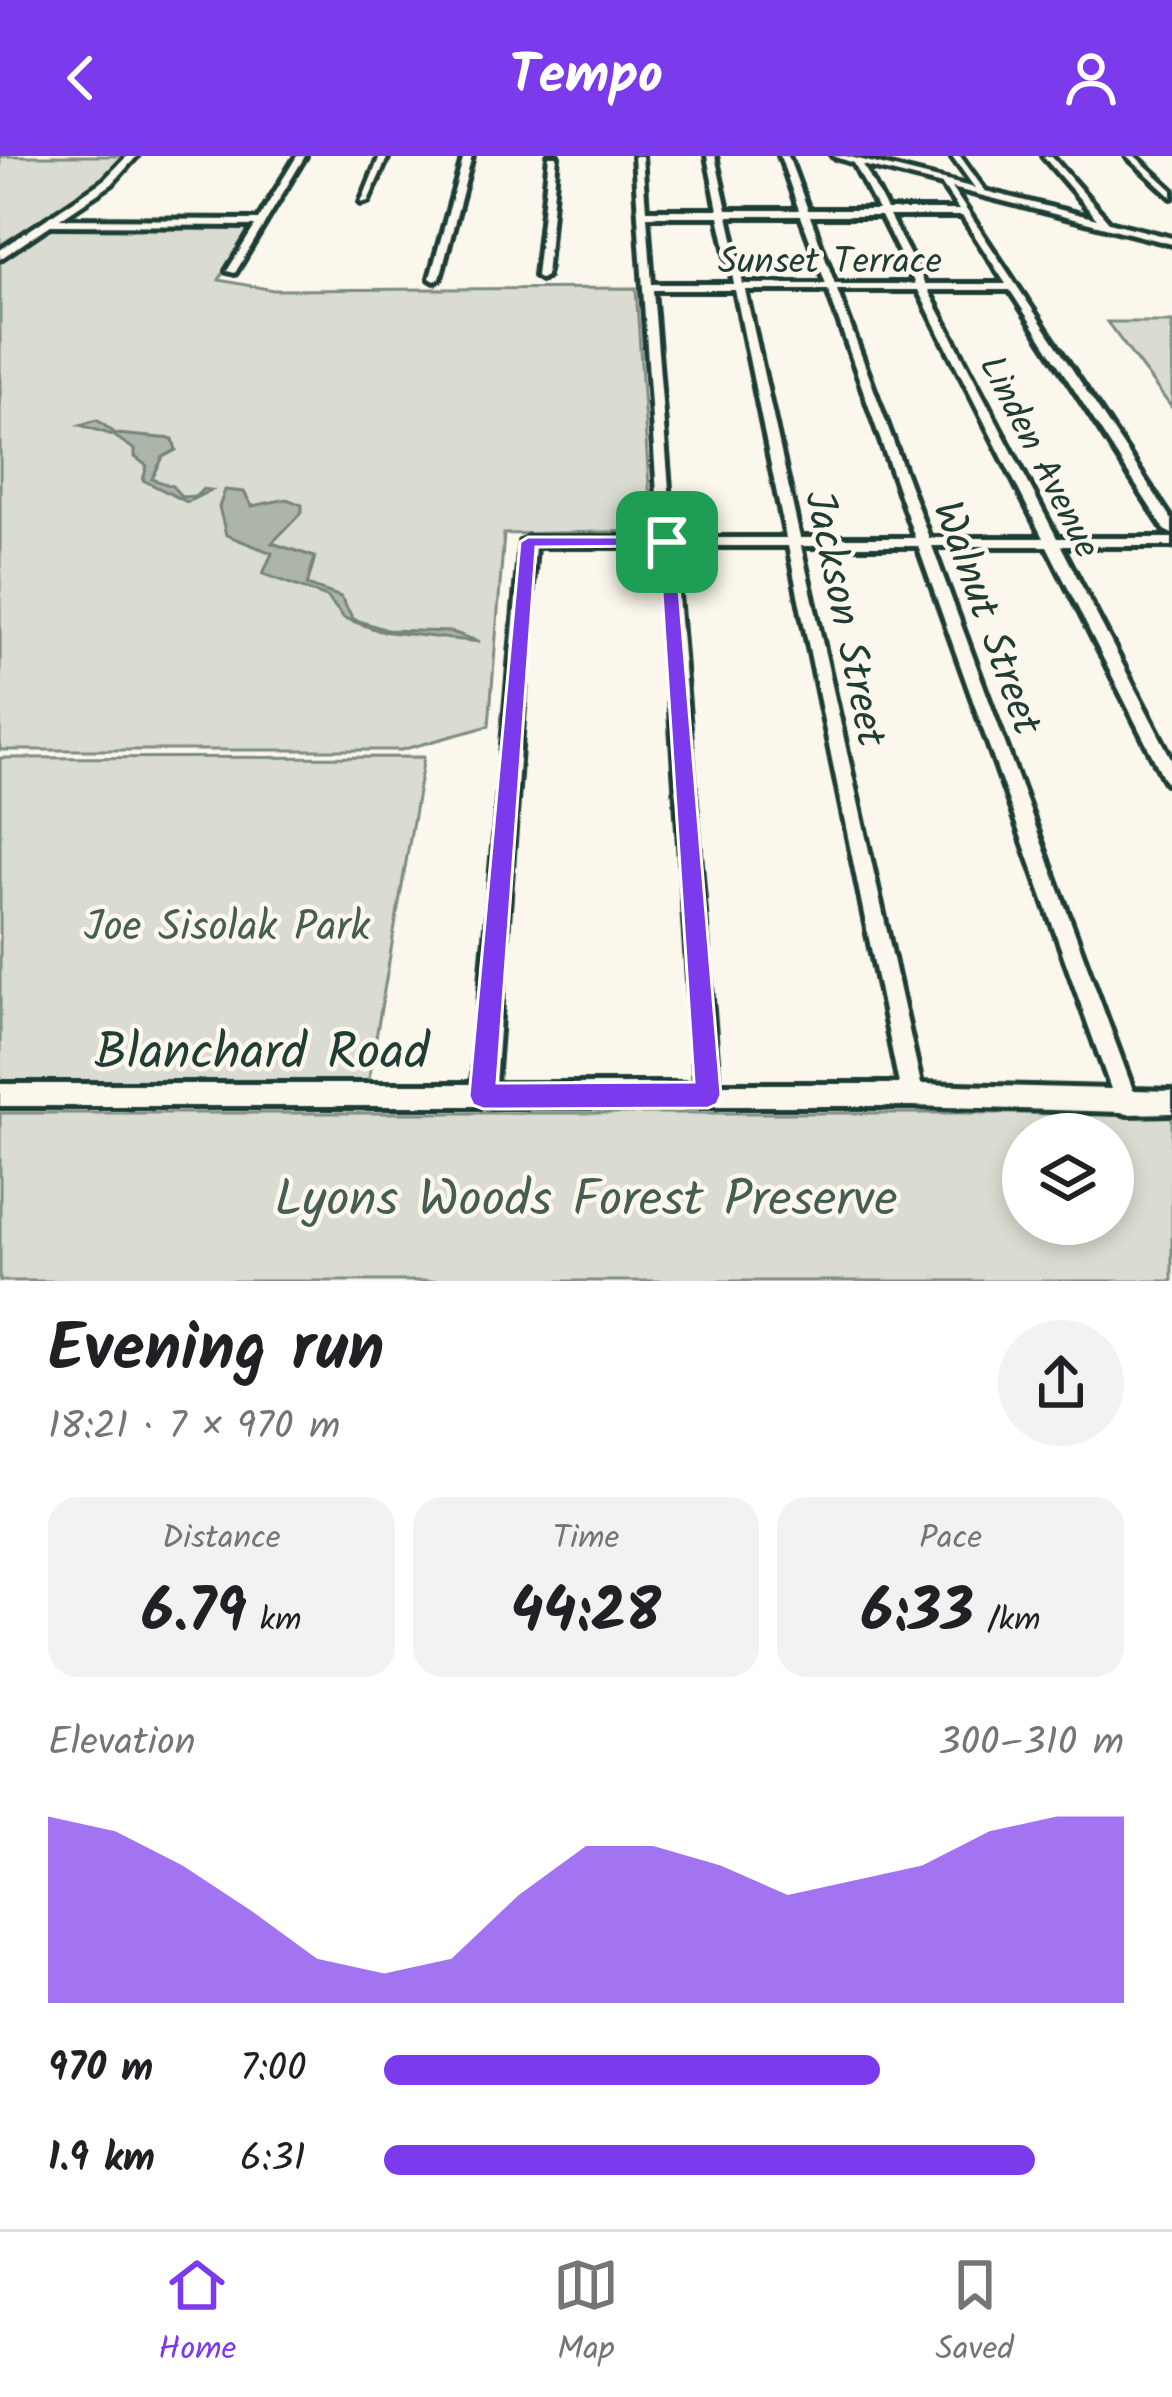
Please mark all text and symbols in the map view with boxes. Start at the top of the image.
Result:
text: Tempo [509,35,663,121]
icon: back [48,45,114,111]
icon: person [1058,45,1124,111]
street label: Sunset Terrace [718,235,942,292]
street label: Linden Avenue [962,346,1113,569]
street label: Jackson Street [784,484,904,754]
pin [616,491,718,593]
street label: Walnut Street [912,492,1059,745]
icon: arrive [634,509,700,575]
park label: Joe Sisolak Park [84,895,370,962]
street label: Blanchard Road [94,1014,431,1095]
map controls [1002,1113,1134,1245]
button: layers [1002,1113,1134,1245]
park label: Lyons Woods Forest Preserve [274,1161,898,1242]
text: Evening run [48,1299,384,1404]
button: share [998,1320,1124,1446]
text: 18:21 · 7 × 970 m [48,1397,340,1459]
text: Distance [162,1513,281,1566]
text: Time [553,1513,619,1566]
text: Pace [919,1513,982,1566]
text: 6.79 [141,1566,247,1662]
text: 44:28 [511,1566,661,1662]
text: 6:33 [861,1566,974,1662]
text: km [247,1595,302,1648]
text: /km [974,1595,1040,1648]
text: Elevation [48,1713,196,1775]
text: 300–310 m [938,1713,1124,1775]
text: 970 m [48,2039,153,2101]
text: 7:00 [240,2039,307,2101]
text: 1.9 km [48,2129,155,2191]
text: 6:31 [240,2129,306,2191]
tab: Home [158,2252,236,2377]
tab: Map [553,2252,619,2377]
tab: Saved [935,2252,1014,2377]

